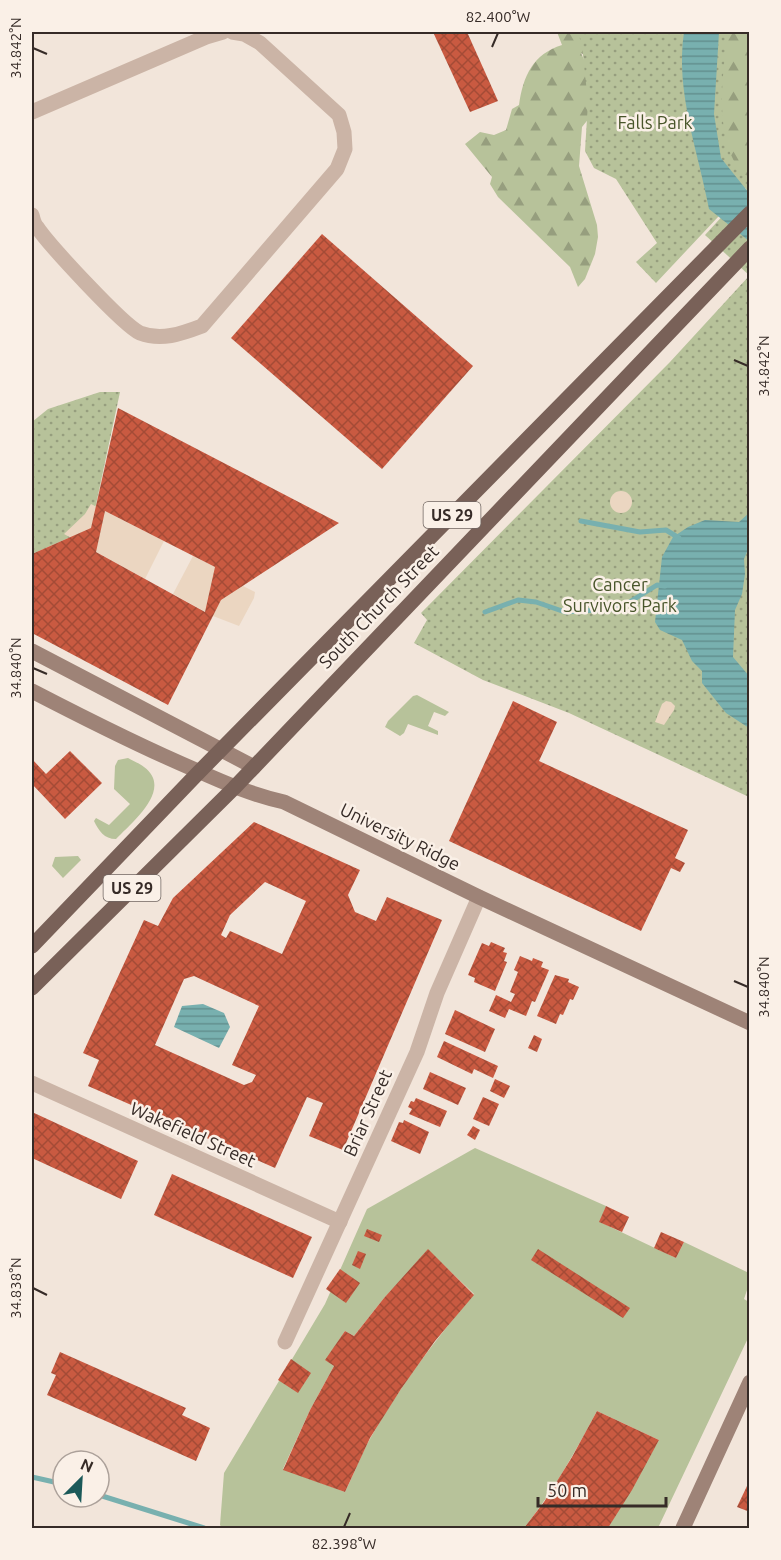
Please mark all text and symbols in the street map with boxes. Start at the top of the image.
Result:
text: 82.400°W [466,8,530,25]
text: 34.842°N [7,17,24,79]
park label: Falls Park [617,112,693,132]
text: 34.842°N [755,335,772,397]
road number: US 29 [424,502,480,528]
street label: South Church Street [314,541,442,672]
park label: Cancer Survivors Park [563,574,677,615]
text: 34.840°N [7,637,24,699]
street label: University Ridge [337,798,464,874]
road number: US 29 [104,875,160,901]
text: 34.840°N [755,956,772,1018]
street label: Briar Street [339,1066,395,1159]
street label: Wakefield Street [128,1097,259,1171]
text: 34.838°N [7,1257,24,1319]
north arrow [51,1449,111,1509]
text: N [78,1455,96,1476]
scale bar [538,1470,666,1508]
text: 50 m [547,1480,587,1500]
text: 82.398°W [312,1535,376,1552]

